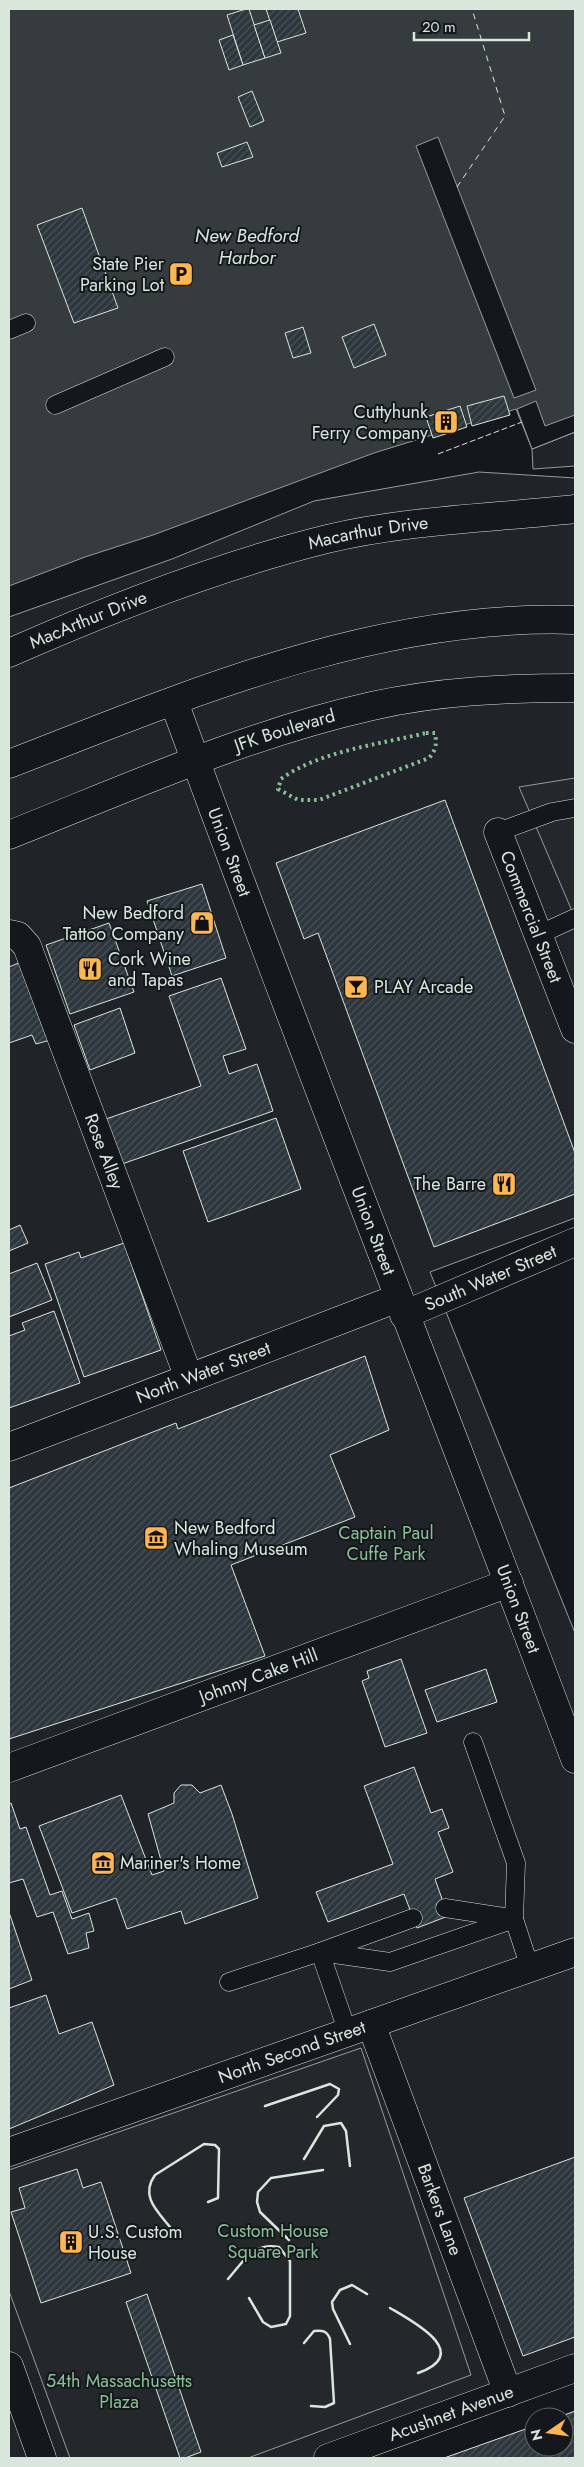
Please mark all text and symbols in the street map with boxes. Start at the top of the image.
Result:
scale bar [414,10,529,42]
text: 20 m [422,16,456,38]
water label: New Bedford Harbor [195,222,301,271]
place label: State Pier Parking Lot [80,251,165,298]
parking icon: State Pier Parking Lot [168,261,194,287]
place label: Cuttyhunk Ferry Company [312,399,428,446]
building icon: Cuttyhunk Ferry Company [433,409,459,435]
street label: Macarthur Drive [305,510,430,556]
street label: MacArthur Drive [25,584,151,656]
street label: JFK Boulevard [229,703,338,759]
street label: Union Street [201,804,258,901]
street label: Commercial Street [494,847,569,987]
place label: New Bedford Tattoo Company [63,900,184,947]
shop icon: New Bedford Tattoo Company [189,910,215,936]
place label: Cork Wine and Tapas [108,946,191,993]
restaurant icon: Cork Wine and Tapas [77,956,103,982]
bar icon: PLAY Arcade [343,974,369,1000]
place label: PLAY Arcade [374,974,473,1000]
street label: Rose Alley [78,1110,130,1193]
place label: The Barre [413,1171,486,1197]
restaurant icon: The Barre [491,1171,517,1197]
street label: Union Street [344,1183,402,1279]
street label: South Water Street [420,1238,561,1318]
street label: North Water Street [132,1335,275,1410]
place label: New Bedford Whaling Museum [174,1515,308,1562]
park label: Captain Paul Cuffe Park [338,1520,434,1567]
museum icon: New Bedford Whaling Museum [143,1525,169,1551]
street label: Union Street [490,1561,547,1658]
street label: Johnny Cake Hill [193,1642,322,1710]
museum icon: Mariner's Home [90,1850,116,1876]
place label: Mariner's Home [120,1850,241,1876]
street label: North Second Street [215,2014,370,2090]
street label: Barkers Lane [411,2160,469,2259]
park label: Custom House Square Park [217,2218,329,2265]
place label: U.S. Custom House [88,2219,183,2266]
building icon: U.S. Custom House [58,2229,84,2255]
park label: 54th Massachusetts Plaza [46,2368,192,2415]
street label: Acushnet Avenue [385,2378,517,2448]
north arrow [524,2407,574,2457]
text: N [525,2427,547,2443]

